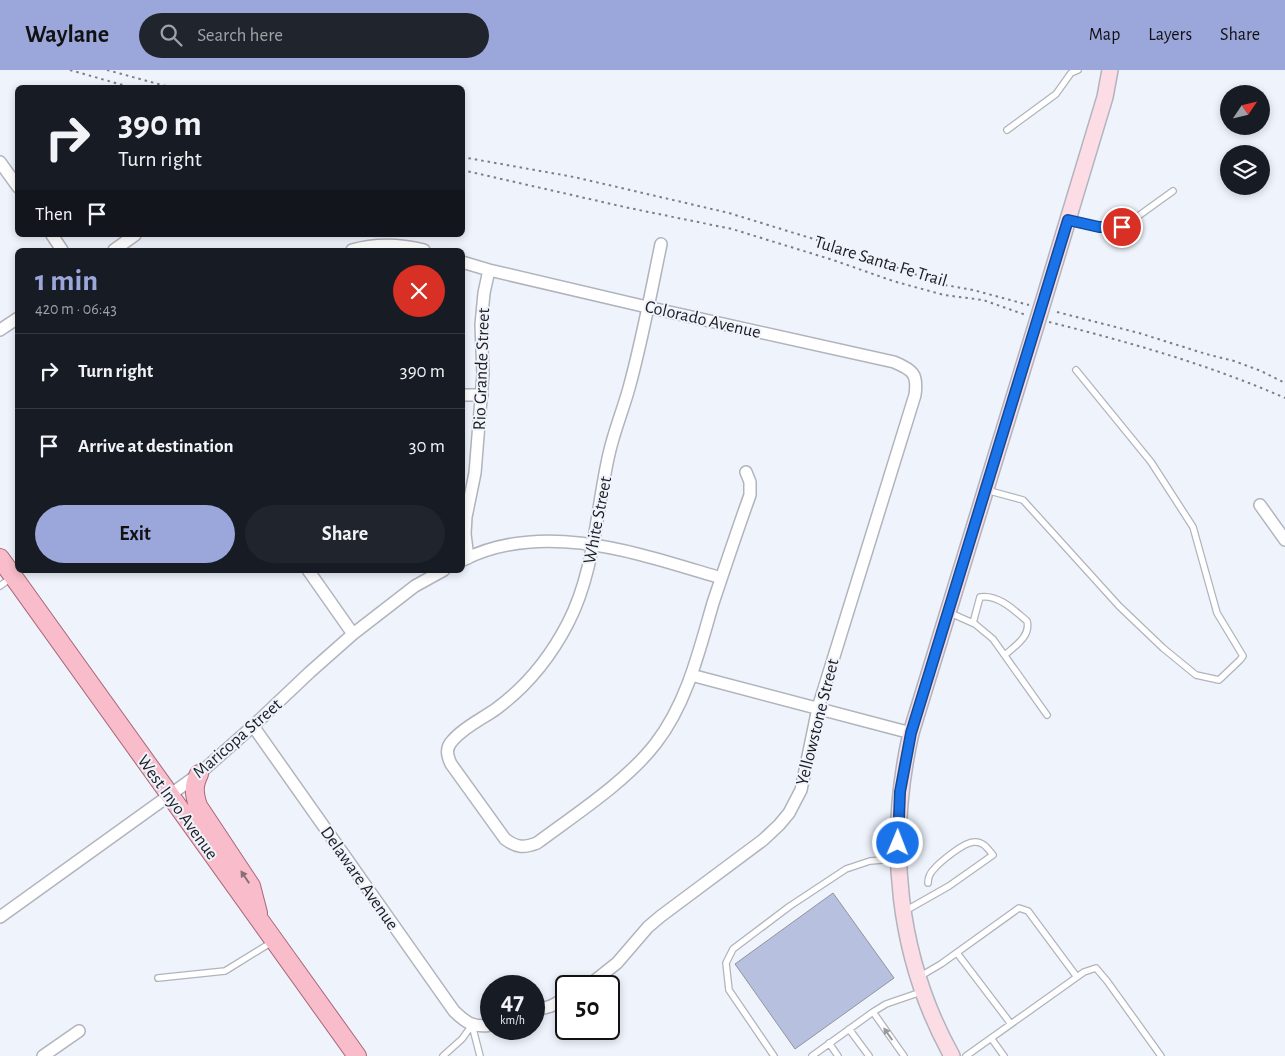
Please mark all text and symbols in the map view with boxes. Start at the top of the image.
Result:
search box [139,13,489,58]
icon: search [157,21,185,49]
text: Waylane [25,23,109,47]
text: Search here [197,26,283,45]
text: Map [1089,26,1120,44]
text: Layers [1148,26,1192,44]
text: Share [1220,26,1260,44]
north arrow [1220,85,1270,135]
map controls [1220,85,1270,195]
icon: right [35,105,100,170]
text: 390 m [118,107,202,142]
button: layers [1220,145,1270,195]
text: Turn right [118,148,202,170]
icon: arrive [83,200,111,228]
text: Then [35,205,73,224]
pin [1101,206,1143,248]
icon: arrive [1108,213,1136,241]
street label: Tulare Santa Fe Trail [812,233,949,291]
button: close [393,265,445,317]
text: 1 min [35,266,98,296]
street label: Colorado Avenue [643,298,763,342]
text: 420 m · 06:43 [35,301,117,317]
street label: Rio Grande Street [471,307,493,431]
icon: right [35,357,63,385]
text: Turn right [78,362,153,381]
text: 390 m [400,362,445,381]
icon: arrive [35,432,63,460]
text: Arrive at destination [78,437,234,456]
text: 30 m [409,437,445,456]
street label: White Street [581,475,615,565]
button: Exit [35,505,235,563]
button: Share [245,505,445,563]
street label: Yellowstone Street [794,657,842,787]
street label: Maricopa Street [190,695,286,782]
street label: West Inyo Avenue [133,752,221,863]
position arrow [871,816,923,868]
street label: Delaware Avenue [317,823,402,934]
one-way arrow [240,870,250,884]
speed limit sign: 50 [555,975,620,1040]
text: 47 [501,989,524,1014]
text: km/h [500,1014,525,1026]
one-way arrow [883,1027,893,1041]

